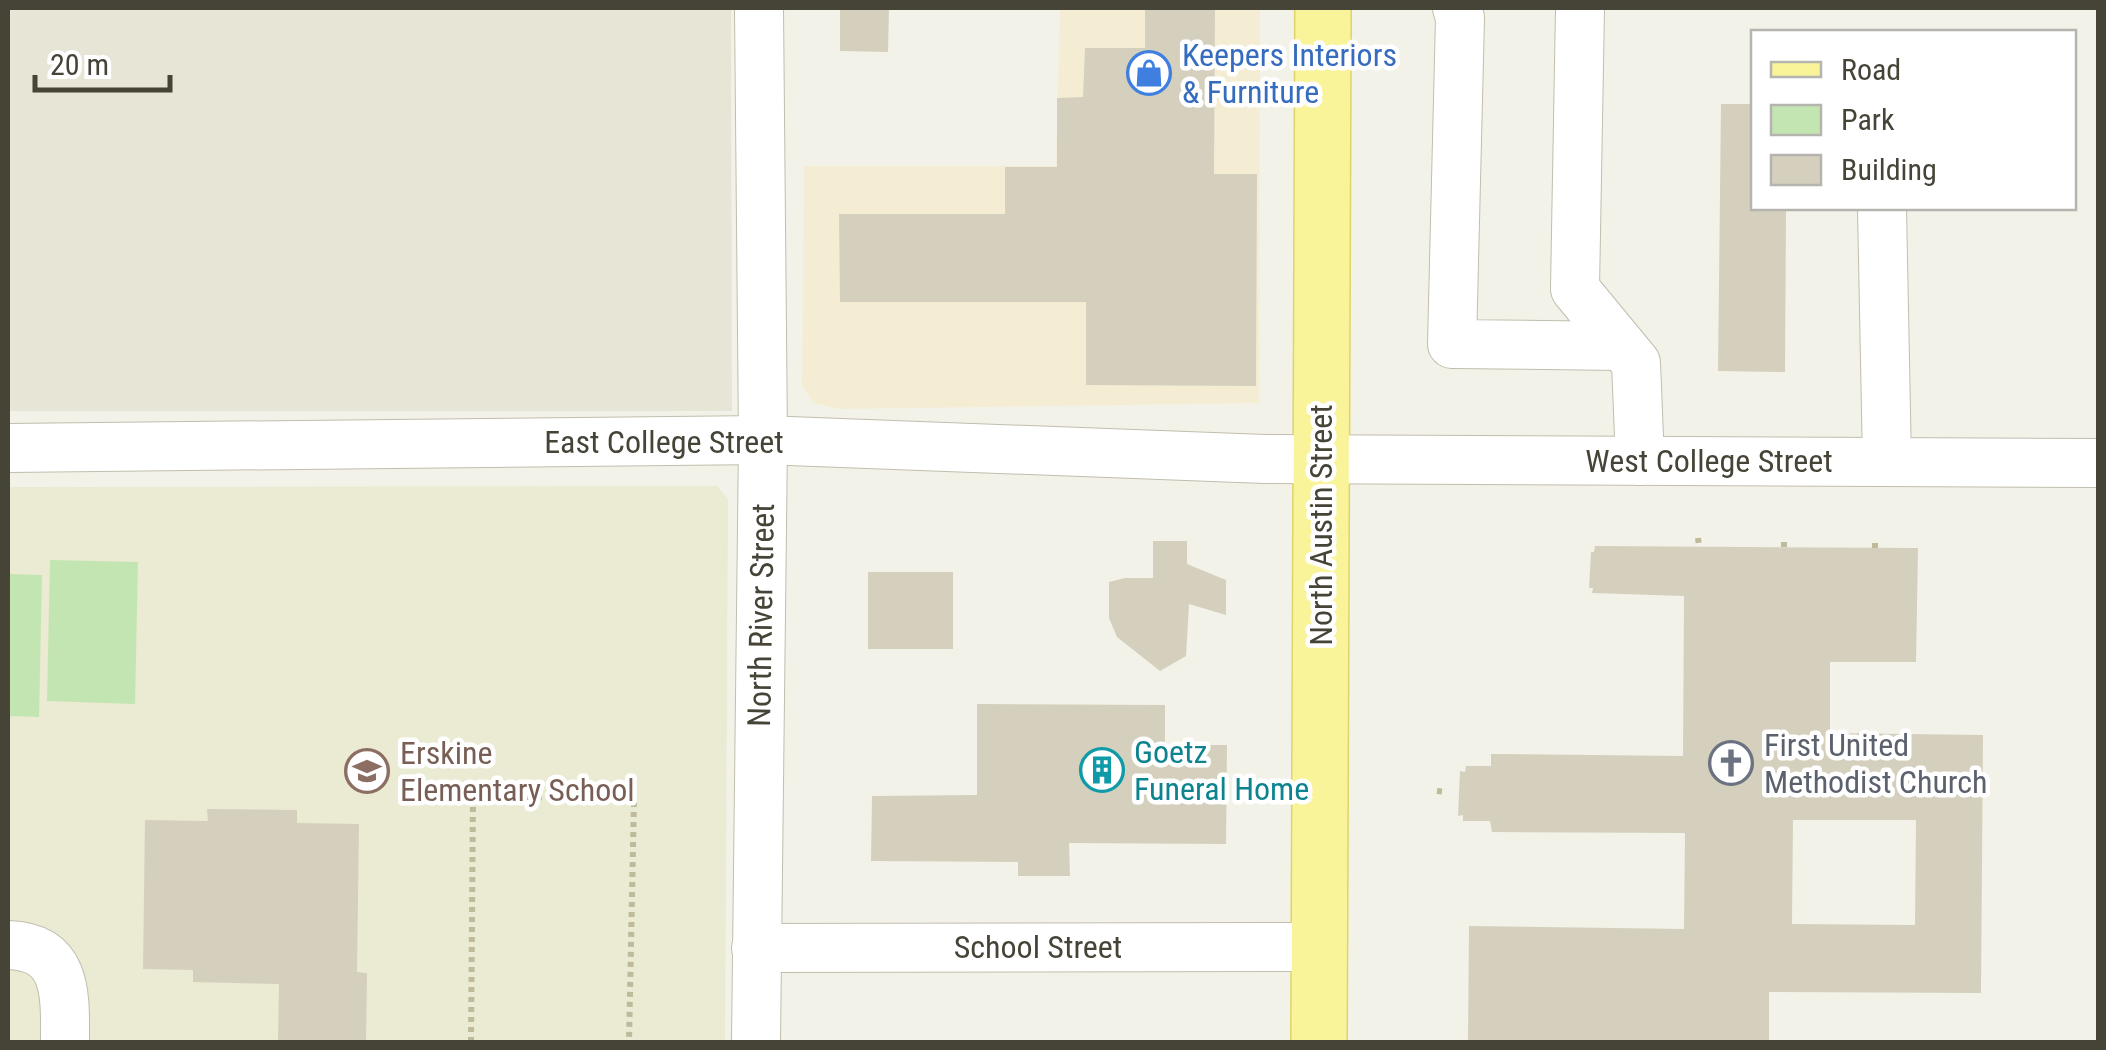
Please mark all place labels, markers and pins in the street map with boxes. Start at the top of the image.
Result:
place label: Keepers Interiors & Furniture [1182,36,1397,111]
shop icon: Keepers Interiors & Furniture [1126,50,1172,96]
place label: First United Methodist Church [1764,726,1988,801]
place label: Goetz Funeral Home [1134,733,1309,808]
place label: Erskine Elementary School [400,734,635,809]
church icon: First United Methodist Church [1708,740,1754,786]
building icon: Goetz Funeral Home [1079,747,1125,793]
school or university icon: Erskine Elementary School [344,748,390,794]

